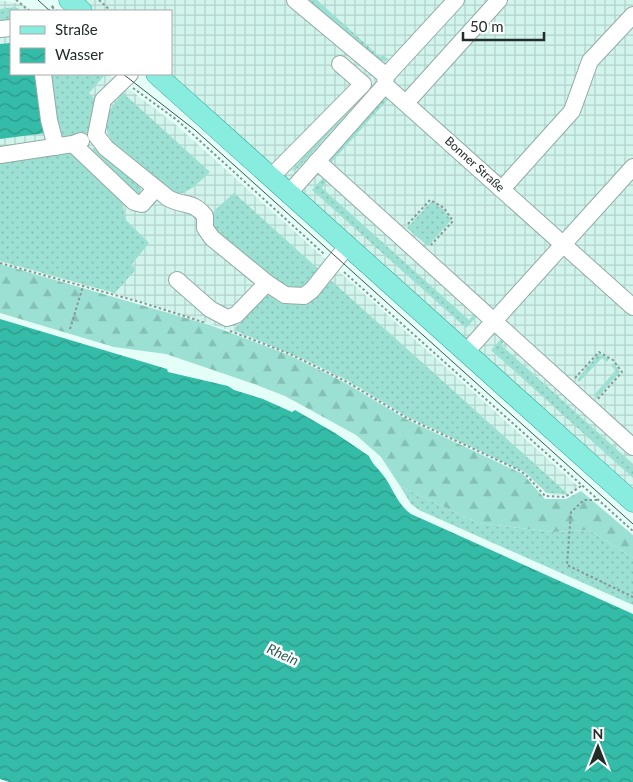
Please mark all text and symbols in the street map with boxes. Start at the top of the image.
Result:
legend [10,10,172,75]
scale bar [463,10,544,42]
text: 50 m [470,17,504,35]
text: Straße [55,20,98,38]
text: Wasser [55,45,104,63]
street label: Bonner Straße [442,133,508,195]
water label: Rhein [265,640,301,668]
north arrow [573,722,623,772]
text: N [593,725,603,742]

